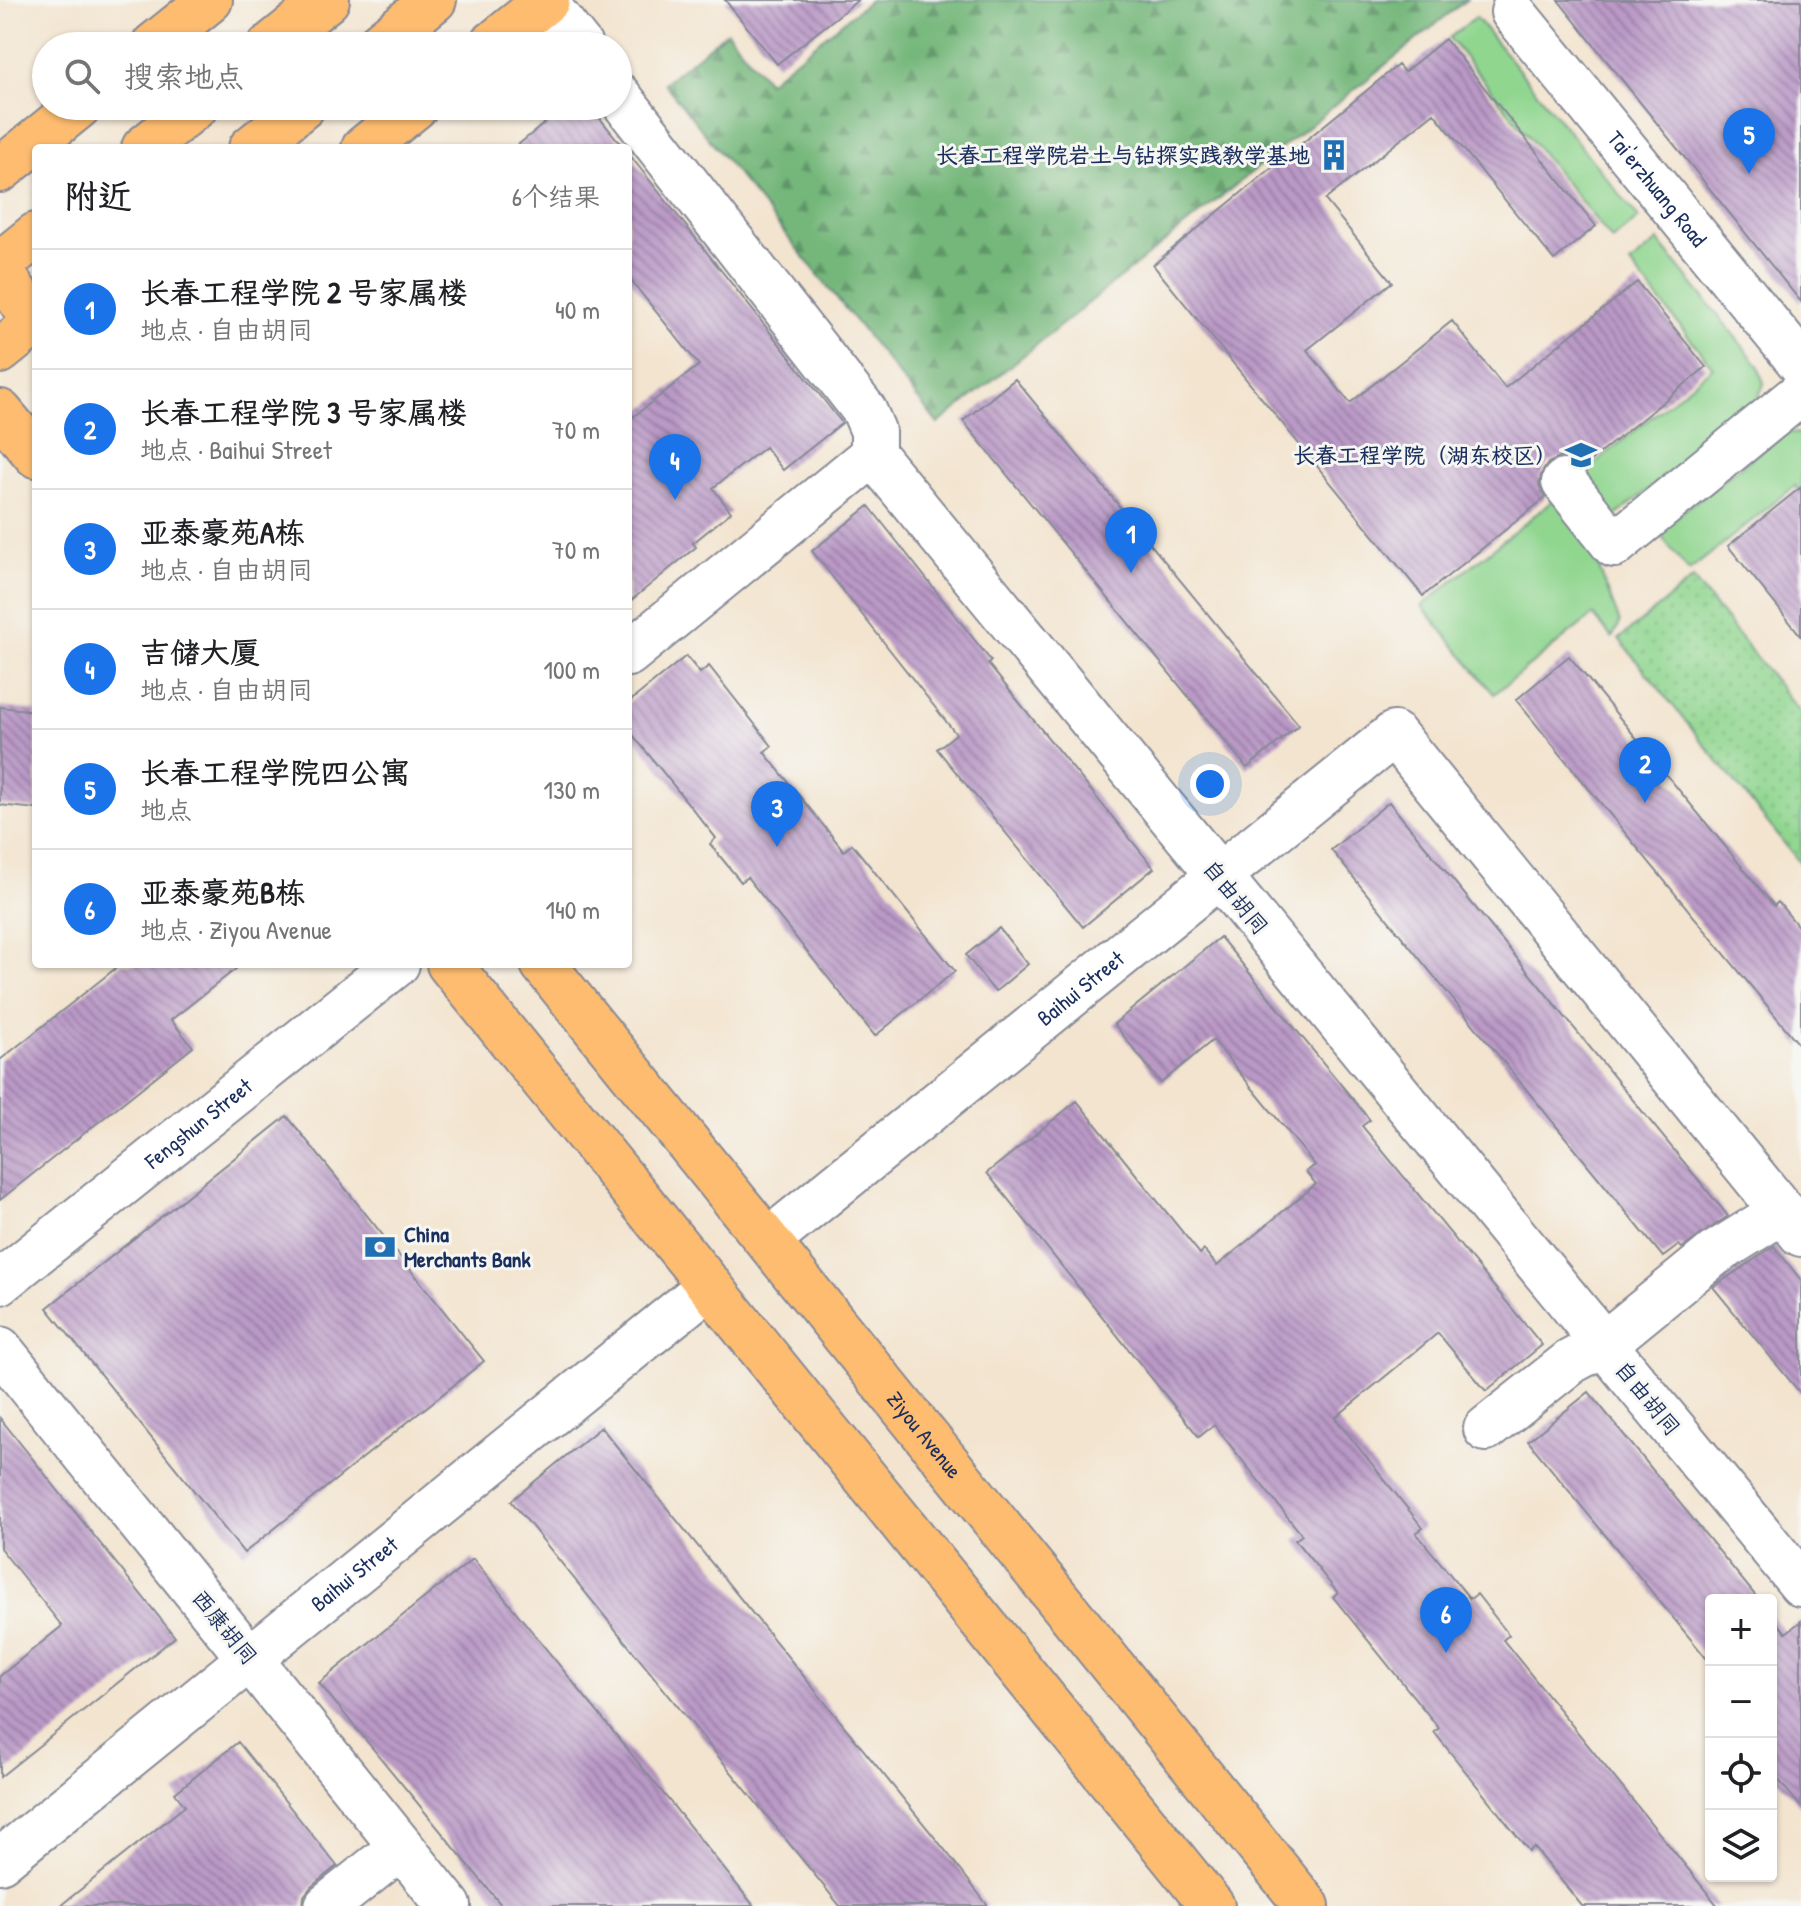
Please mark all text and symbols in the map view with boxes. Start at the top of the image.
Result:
search box [32,32,632,120]
icon: search [60,54,104,98]
text: 搜索地点 [124,56,244,96]
pin: 5 [1723,108,1775,174]
street label: Tai'erzhuang Road [1601,124,1714,253]
building icon: 长春工程学院岩土与钻探实践教学基地 [1317,138,1351,172]
place label: 长春工程学院岩土与钻探实践教学基地 [936,140,1310,170]
text: 附近 [64,173,132,219]
text: 6个结果 [512,179,600,214]
text: 长春工程学院 2 号家属楼 [140,272,468,312]
text: 1 [85,292,95,327]
text: 40 m [555,292,600,327]
text: 地点 · 自由胡同 [140,312,313,347]
text: 长春工程学院 3 号家属楼 [140,392,467,432]
text: 2 [84,412,96,447]
text: 70 m [552,412,600,447]
text: 地点 · Baihui Street [140,432,332,467]
pin: 4 [649,434,701,500]
school or university icon: 长春工程学院（湖东校区） [1564,438,1598,472]
place label: 长春工程学院（湖东校区） [1293,440,1557,470]
pin: 1 [1105,507,1157,573]
text: 亚泰豪苑A栋 [140,512,305,552]
text: 3 [84,532,96,567]
text: 70 m [552,532,600,567]
text: 地点 · 自由胡同 [140,552,313,587]
text: 吉储大厦 [140,632,260,672]
text: 4 [85,652,95,687]
text: 100 m [544,652,600,687]
text: 地点 · 自由胡同 [140,672,313,707]
pin: 2 [1619,737,1671,803]
text: 长春工程学院四公寓 [140,752,410,792]
your location [1190,764,1230,804]
text: 5 [85,772,96,807]
text: 130 m [544,772,600,807]
pin: 3 [751,781,803,847]
text: 地点 [140,792,192,827]
street label: 自由胡同 [1197,853,1275,941]
text: 亚泰豪苑B栋 [140,872,305,912]
text: 6 [85,892,95,927]
text: 140 m [546,892,600,927]
text: 地点 · Ziyou Avenue [140,912,332,947]
street label: Baihui Street [1031,943,1131,1032]
street label: Fengshun Street [137,1071,259,1176]
place label: China Merchants Bank [404,1219,531,1274]
bank icon: China Merchants Bank [363,1230,397,1264]
street label: 自由胡同 [1609,1354,1687,1442]
street label: Ziyou Avenue [880,1385,969,1485]
street label: Baihui Street [304,1529,404,1618]
street label: 西康胡同 [186,1583,264,1671]
pin: 6 [1420,1587,1472,1653]
map controls [1705,1594,1777,1882]
button: + [1705,1594,1777,1666]
button: − [1705,1666,1777,1738]
button: locate [1705,1738,1777,1810]
button: layers [1705,1810,1777,1882]

